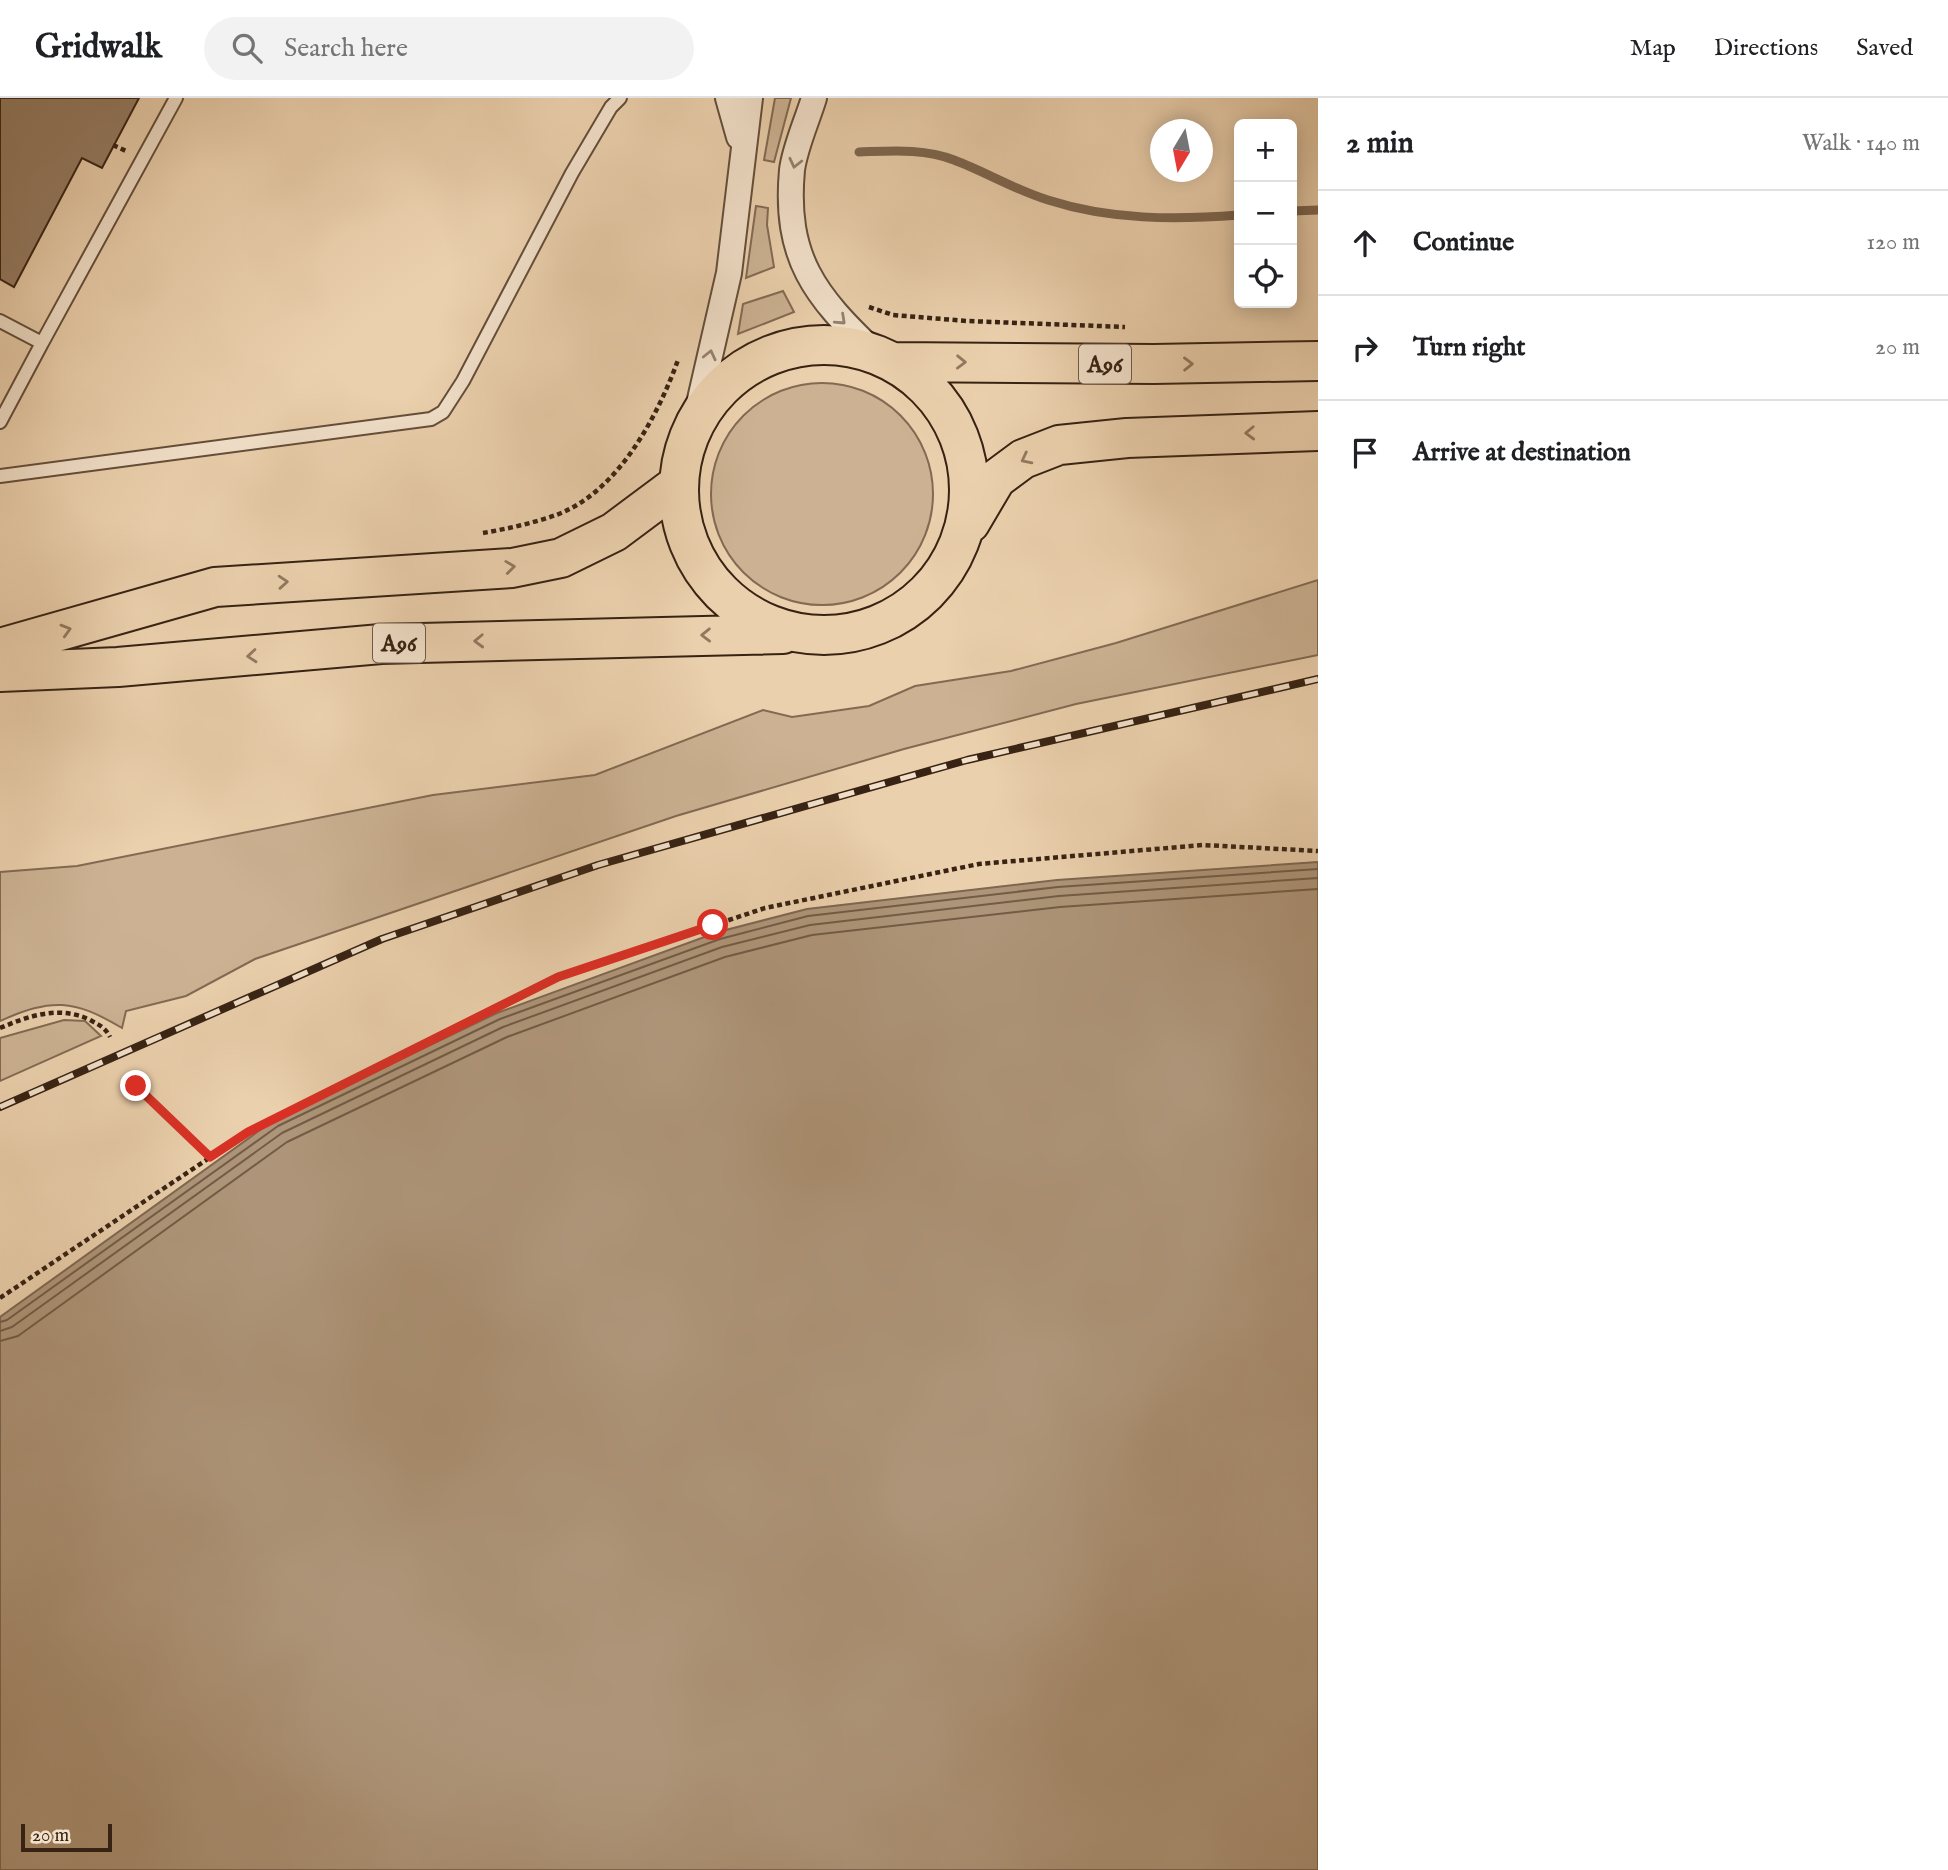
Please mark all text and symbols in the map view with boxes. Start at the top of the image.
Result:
search box [204,17,694,80]
text: Gridwalk [35,27,162,69]
icon: search [228,29,266,67]
text: Search here [284,32,408,65]
text: Map [1630,33,1676,64]
text: Directions [1714,33,1818,64]
text: Saved [1856,33,1913,64]
north arrow [1150,119,1213,182]
map controls [1234,119,1297,308]
button: + [1234,119,1297,182]
text: 2 min [1346,125,1414,163]
text: Walk · 140 m [1802,129,1920,158]
one-way arrow [789,157,803,169]
button: − [1234,182,1297,245]
icon: ahead [1346,224,1384,262]
text: Continue [1413,226,1514,259]
text: 120 m [1867,228,1920,257]
button: locate [1234,245,1297,308]
one-way arrow [833,312,846,324]
icon: right [1346,329,1384,367]
text: Turn right [1413,331,1526,364]
text: 20 m [1875,333,1920,362]
road number: A96 [1079,344,1131,384]
one-way arrow [702,349,717,361]
one-way arrow [956,355,967,370]
one-way arrow [1184,356,1194,372]
one-way arrow [1244,426,1255,441]
icon: arrive [1346,434,1384,472]
text: Arrive at destination [1413,436,1631,469]
one-way arrow [1021,451,1033,465]
one-way arrow [504,560,516,575]
one-way arrow [278,575,289,590]
one-way arrow [59,623,71,638]
road number: A96 [373,624,425,663]
one-way arrow [701,627,711,643]
one-way arrow [473,633,484,648]
one-way arrow [246,648,258,663]
route start [697,909,728,940]
route end [120,1070,151,1101]
scale bar [21,1821,112,1853]
text: 20 m [32,1824,69,1848]

